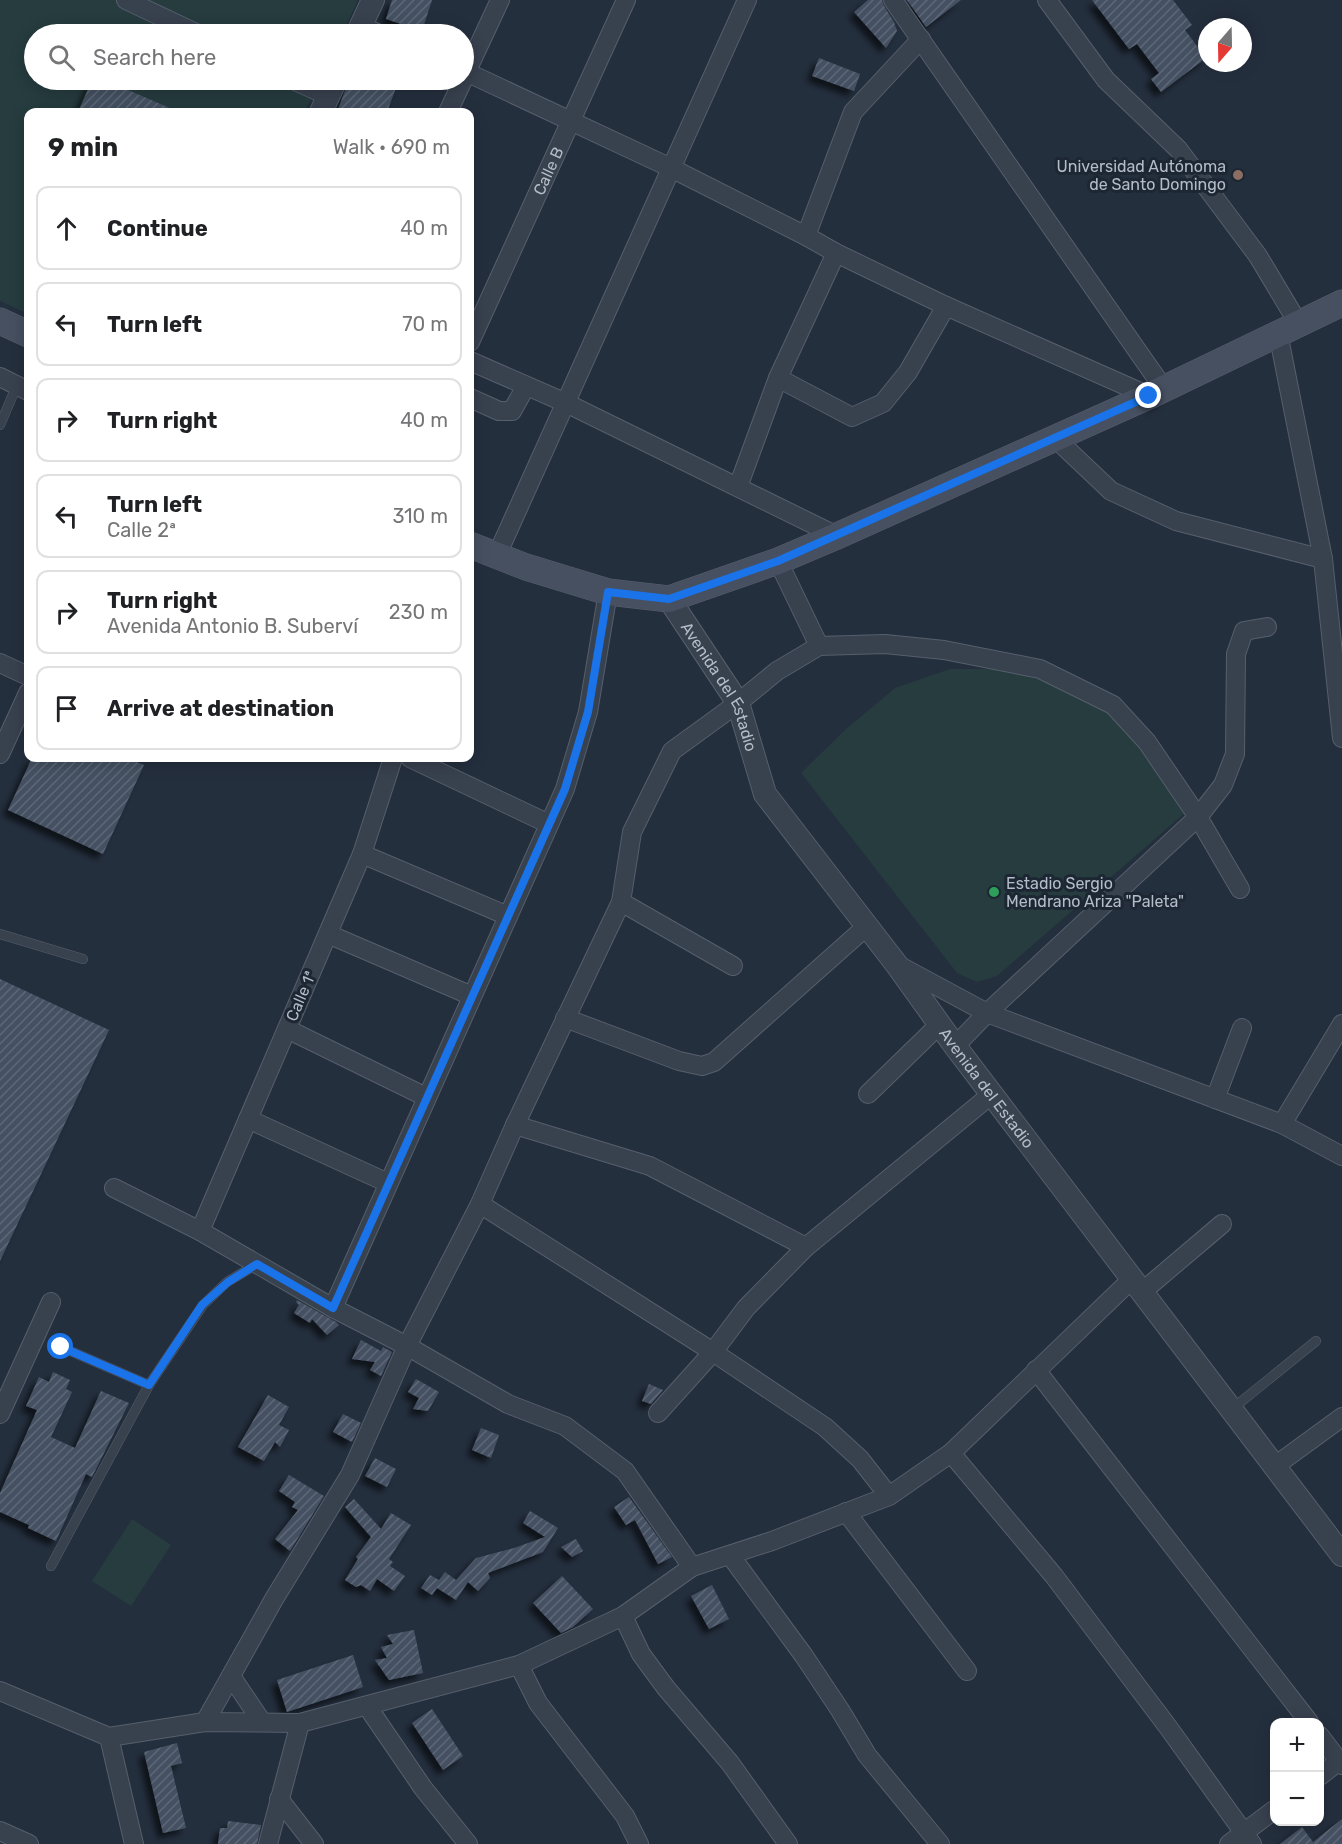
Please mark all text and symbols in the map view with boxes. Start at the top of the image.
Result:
north arrow [1198,18,1252,72]
search box [24,24,474,90]
icon: search [45,41,78,74]
text: Search here [93,44,216,71]
text: 9 min [48,132,118,163]
text: Walk · 690 m [333,135,450,159]
street label: Calle B [529,144,567,198]
place label: Universidad Autónoma de Santo Domingo [1057,157,1226,194]
marker: Universidad Autónoma de Santo Domingo [1231,168,1245,182]
icon: ahead [50,212,83,245]
text: Continue [107,215,208,242]
text: 40 m [400,216,448,240]
icon: left [50,308,83,341]
text: Turn left [107,311,202,338]
text: 70 m [402,312,448,336]
route end [1135,382,1161,408]
icon: right [50,404,83,437]
text: Turn right [107,407,217,434]
text: 40 m [400,408,448,432]
text: Turn left [107,491,202,518]
icon: left [50,500,83,533]
text: 310 m [392,504,448,528]
text: Calle 2ª [107,518,176,542]
text: Turn right [107,587,217,614]
icon: right [50,596,83,629]
text: 230 m [389,600,448,624]
text: Avenida Antonio B. Suberví [107,614,358,638]
street label: Avenida del Estadio [677,618,761,754]
icon: arrive [50,692,83,725]
text: Arrive at destination [107,695,334,722]
place label: Estadio Sergio Mendrano Ariza "Paleta" [1006,874,1184,911]
marker: Estadio Sergio Mendrano Ariza "Paleta" [987,885,1001,899]
street label: Calle 1ª [282,968,320,1024]
street label: Avenida del Estadio [936,1024,1038,1152]
route start [47,1333,73,1359]
map controls [1270,1718,1324,1826]
button: + [1270,1718,1324,1772]
button: − [1270,1772,1324,1826]

